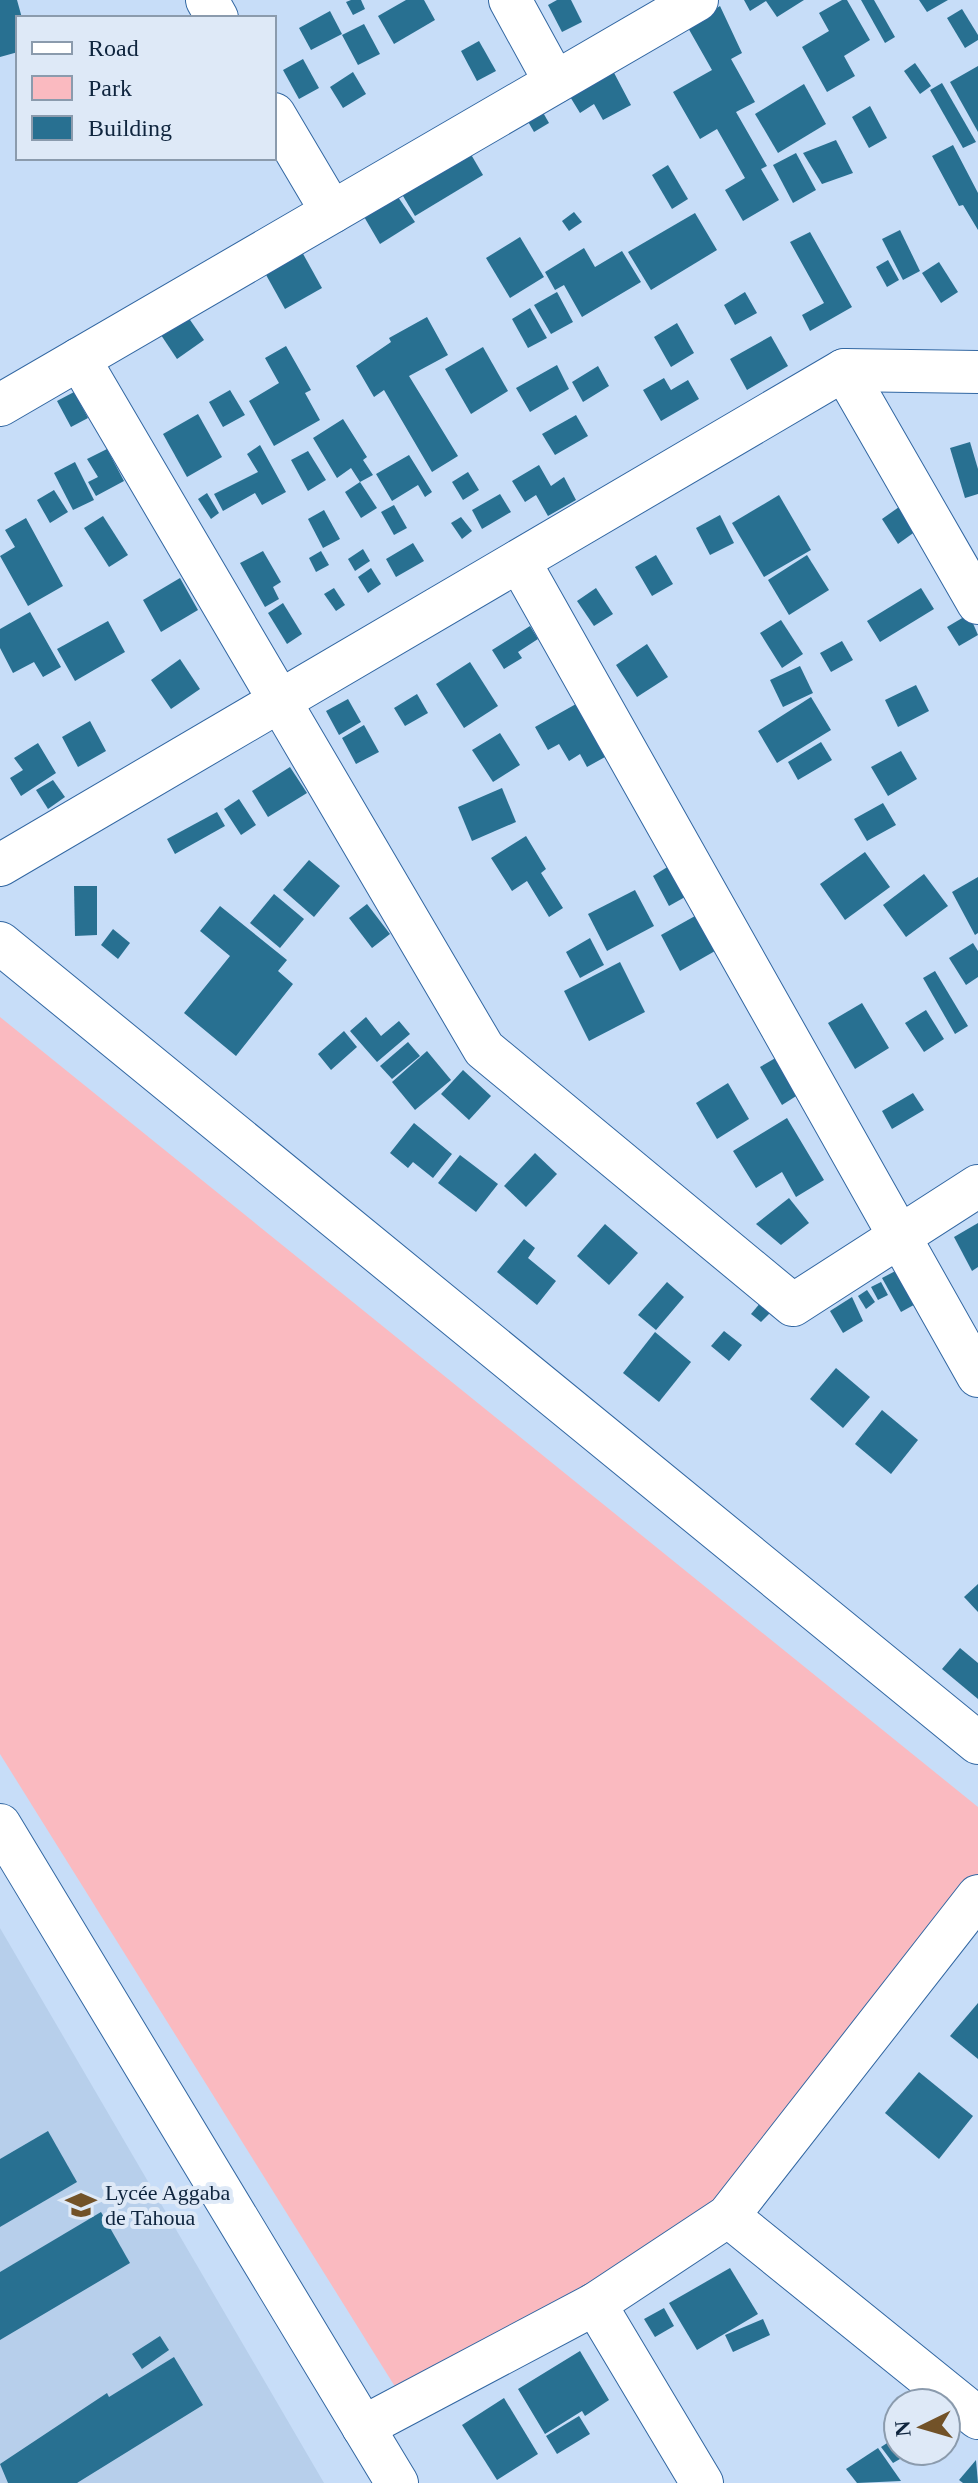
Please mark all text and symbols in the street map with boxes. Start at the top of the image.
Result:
legend [16,16,276,160]
text: Road [88,35,139,61]
text: Park [88,75,132,101]
text: Building [88,115,172,141]
place label: Lycée Aggaba de Tahoua [105,2180,230,2230]
school or university icon: Lycée Aggaba de Tahoua [64,2188,98,2222]
north arrow [882,2387,962,2467]
text: N [889,2420,916,2438]

